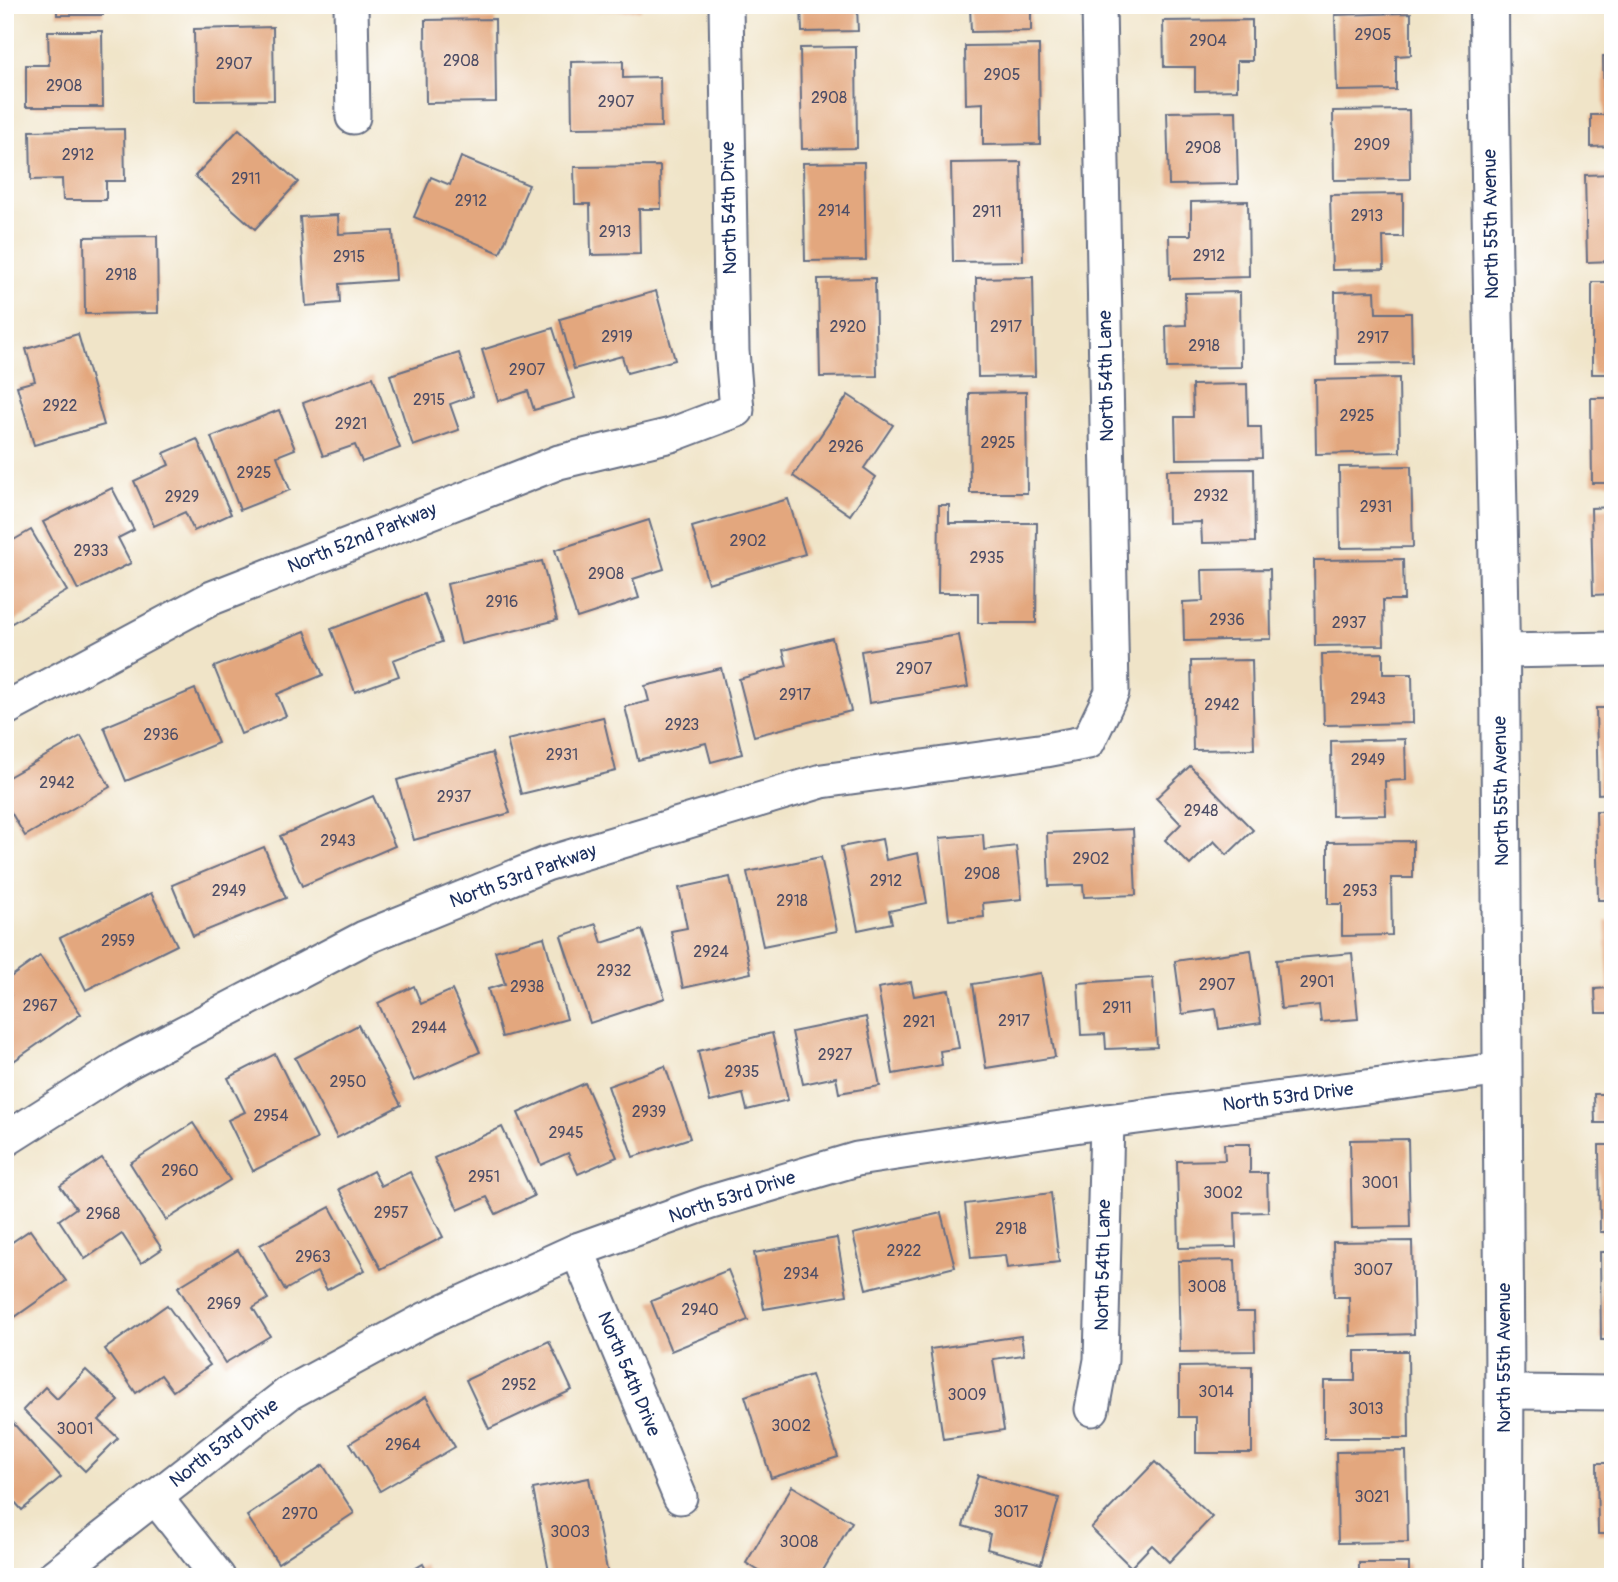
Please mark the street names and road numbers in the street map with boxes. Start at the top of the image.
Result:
street label: North 54th Drive [716,141,742,275]
street label: North 55th Avenue [1478,148,1504,299]
street label: North 54th Lane [1093,309,1119,442]
street label: North 52nd Parkway [284,497,440,579]
street label: North 55th Avenue [1488,715,1514,866]
street label: North 53rd Parkway [446,838,600,914]
street label: North 53rd Drive [1221,1077,1356,1117]
street label: North 53rd Drive [666,1165,799,1229]
street label: North 54th Lane [1090,1198,1116,1331]
street label: North 55th Avenue [1492,1282,1516,1433]
street label: North 54th Drive [592,1308,666,1441]
street label: North 53rd Drive [165,1393,284,1493]

